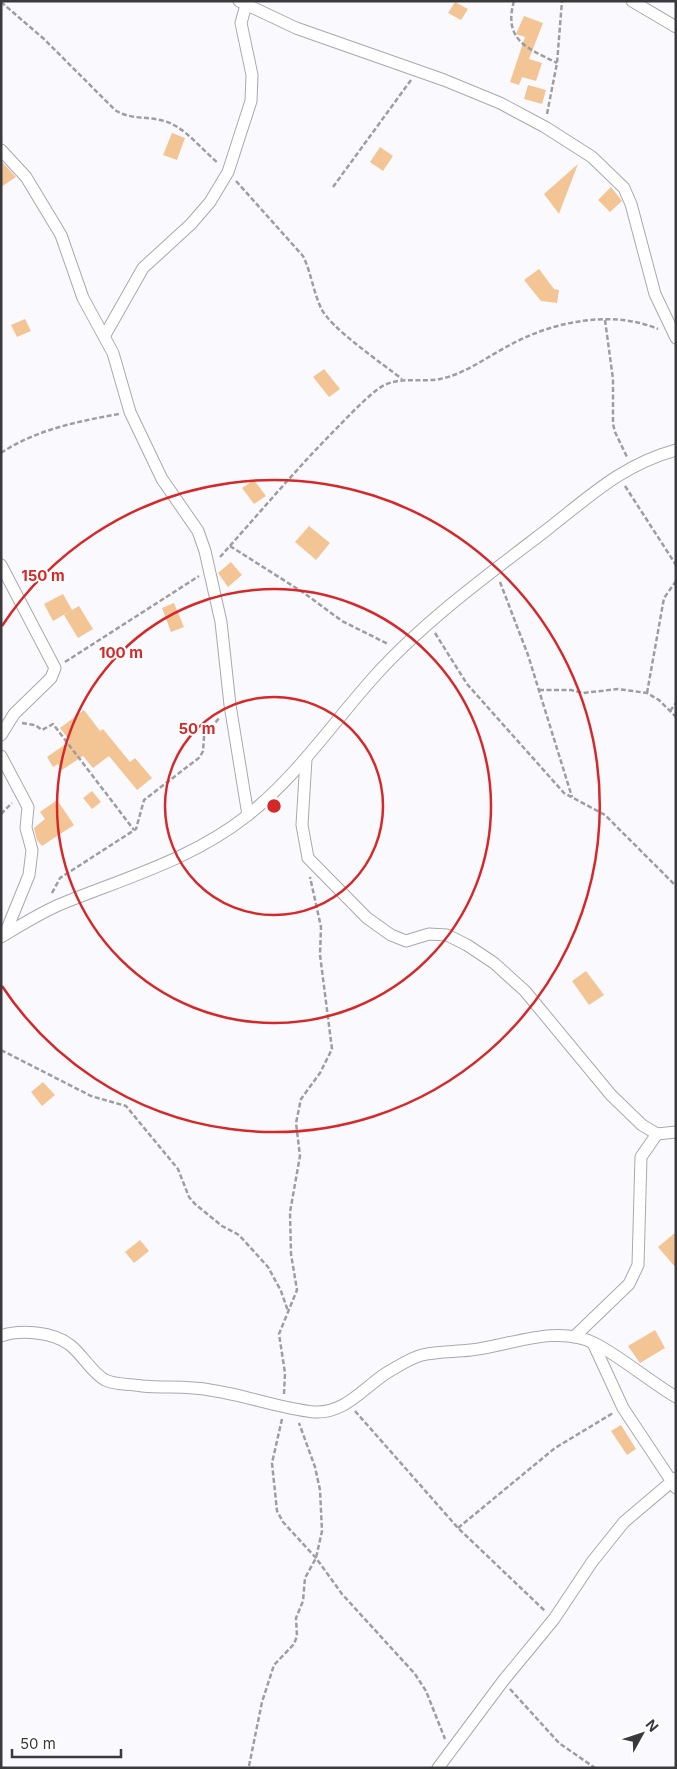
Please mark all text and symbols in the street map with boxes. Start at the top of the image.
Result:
text: 150 m [21,566,65,585]
text: 100 m [99,643,143,662]
text: 50 m [179,719,215,738]
centre of rings [265,797,283,815]
north arrow [617,1709,667,1759]
text: N [642,1716,662,1735]
scale bar [12,1726,121,1758]
text: 50 m [20,1734,56,1753]

